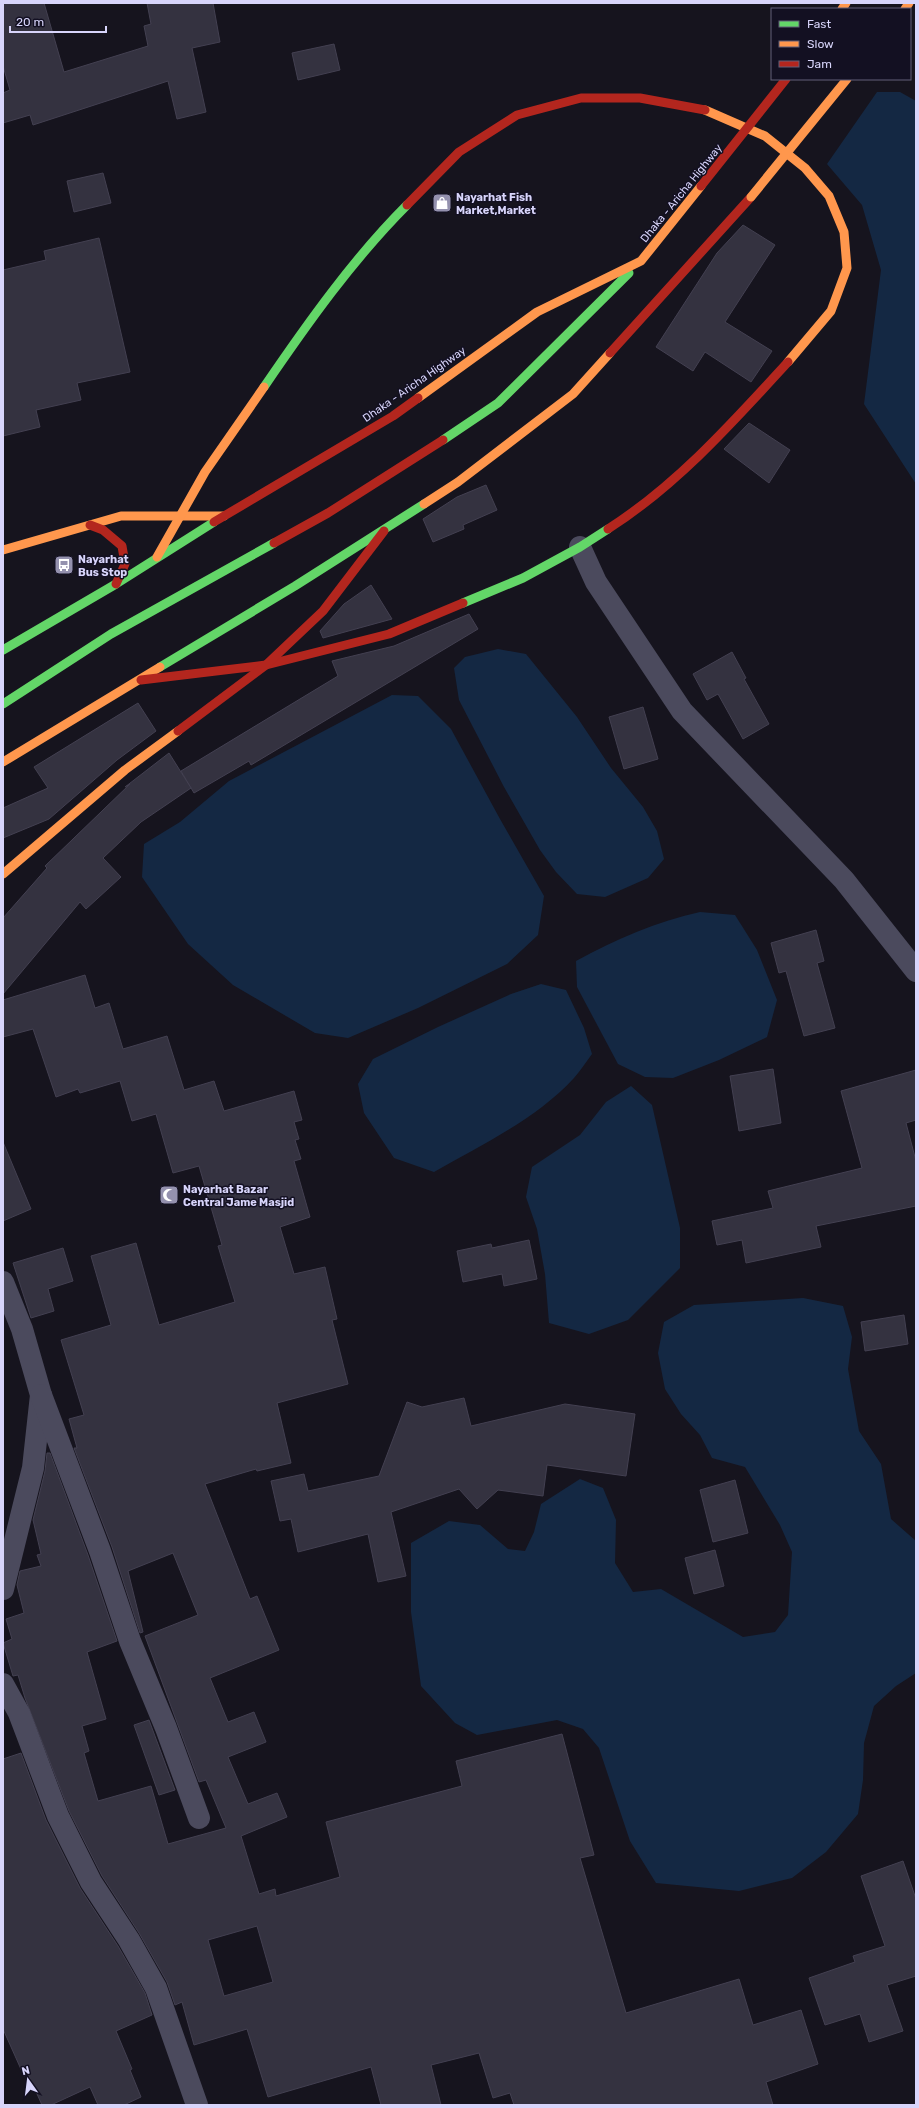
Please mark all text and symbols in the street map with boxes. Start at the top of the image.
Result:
scale bar [10,8,106,34]
legend [771,8,911,80]
text: 20 m [16,15,44,29]
text: Fast [807,17,831,31]
text: Slow [807,37,834,51]
text: Jam [807,57,832,71]
street label: Dhaka - Aricha Highway [638,142,725,245]
place label: Nayarhat Fish Market,Market [456,191,536,217]
shop icon: Nayarhat Fish Market,Market [431,192,453,214]
street label: Dhaka - Aricha Highway [360,344,468,425]
place label: Nayarhat Bus Stop [78,553,129,579]
bus stop icon: Nayarhat Bus Stop [53,554,75,576]
place label: Nayarhat Bazar Central Jame Masjid [183,1183,294,1209]
mosque icon: Nayarhat Bazar Central Jame Masjid [158,1184,180,1206]
north arrow [8,2060,48,2100]
text: N [20,2063,31,2078]

